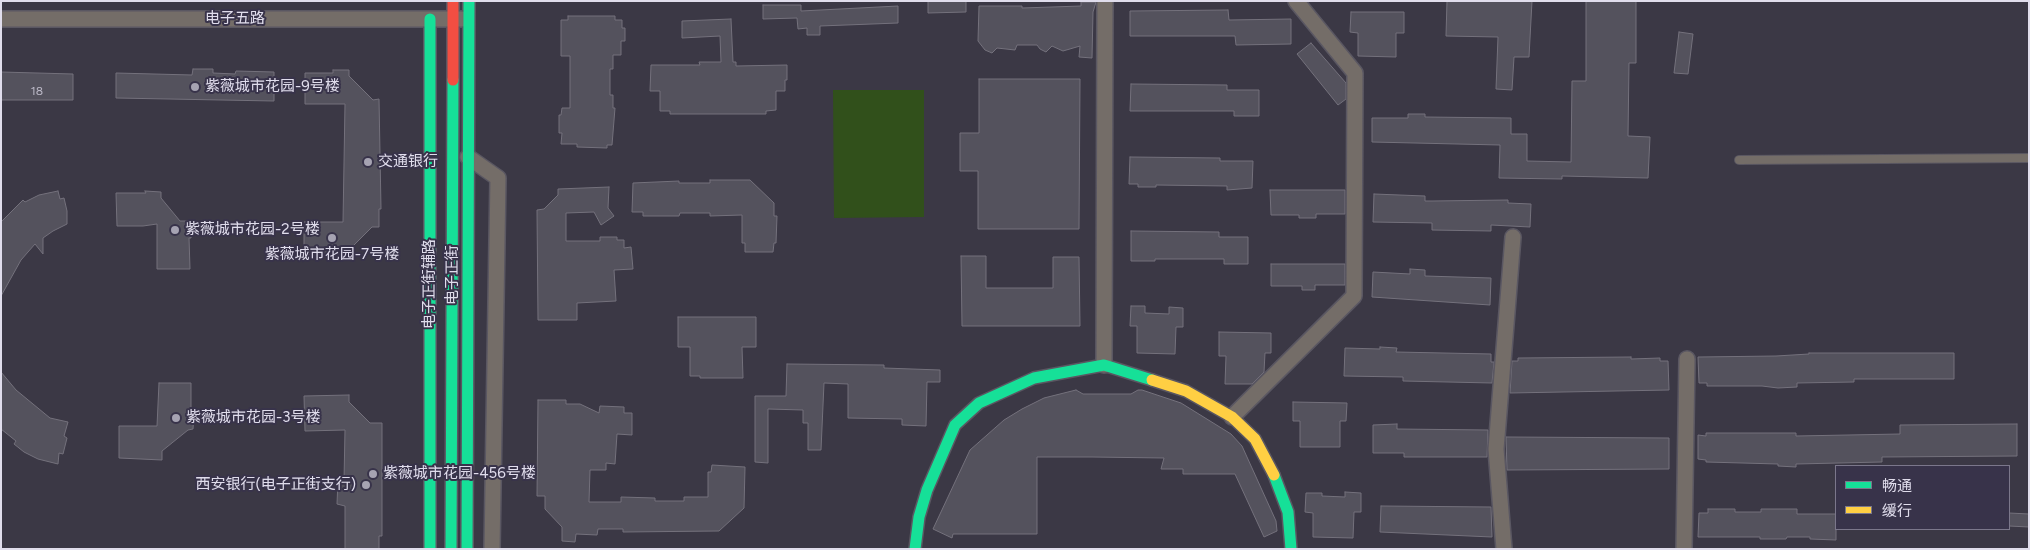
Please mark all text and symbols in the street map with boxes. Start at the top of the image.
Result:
street label: 电子五路 [205,10,265,28]
place label: 紫薇城市花园-9号楼 [205,78,340,96]
marker: 紫薇城市花园-9号楼 [189,81,201,93]
house number: 18 [31,84,43,98]
place label: 交通银行 [378,153,438,171]
marker: 交通银行 [362,156,374,168]
place label: 紫薇城市花园-2号楼 [185,221,320,239]
marker: 紫薇城市花园-2号楼 [169,224,181,236]
marker: 紫薇城市花园-7号楼 [326,232,338,244]
street label: 电子正街辅路 [421,239,439,329]
street label: 电子正街 [444,245,462,305]
place label: 紫薇城市花园-7号楼 [265,246,399,264]
place label: 紫薇城市花园-3号楼 [186,409,320,427]
marker: 紫薇城市花园-3号楼 [170,412,182,424]
place label: 紫薇城市花园-456号楼 [383,465,536,483]
legend [1835,465,2010,530]
marker: 紫薇城市花园-456号楼 [367,468,379,480]
place label: 西安银行(电子正街支行) [195,476,356,494]
text: 畅通 [1882,477,1912,495]
marker: 西安银行(电子正街支行) [360,479,372,491]
text: 缓行 [1882,502,1912,520]

